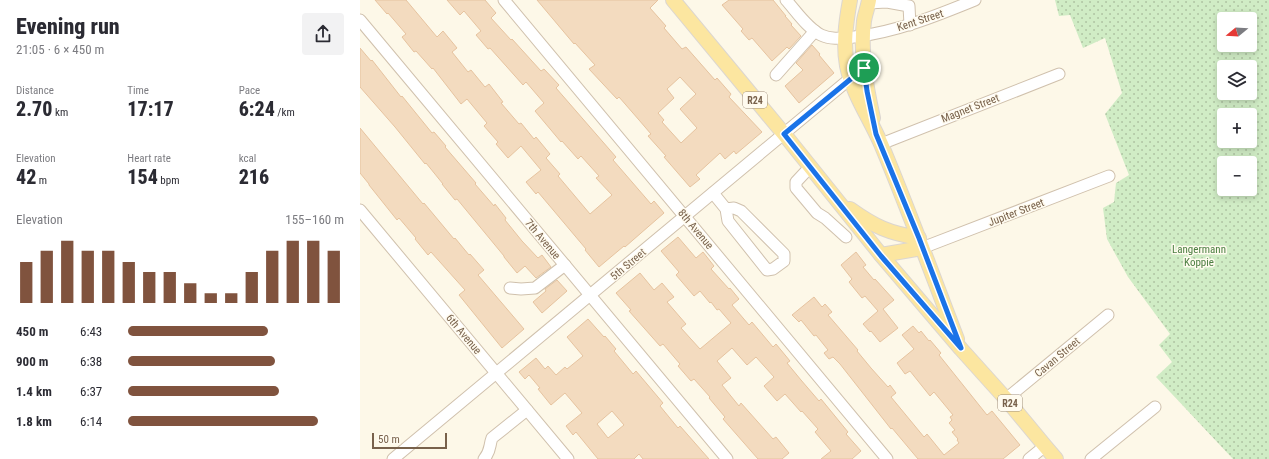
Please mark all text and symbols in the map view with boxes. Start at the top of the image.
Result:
street label: Kent Street [895,7,945,34]
north arrow [1217,12,1257,52]
map controls [1217,12,1257,196]
button: share [302,13,344,55]
text: Evening run [16,14,120,39]
text: 21:05 · 6 × 450 m [16,42,104,57]
pin [847,51,881,85]
icon: arrive [853,57,875,79]
button: layers [1217,60,1257,100]
text: Distance [16,84,54,97]
text: Time [127,84,149,97]
text: Pace [239,84,260,97]
street label: Magnet Street [939,91,1001,125]
road number: R24 [743,92,767,108]
text: 2.70 [16,97,52,121]
text: 17:17 [127,97,174,121]
text: 6:24 [239,97,275,121]
text: km [52,106,68,119]
text: /km [275,106,295,119]
button: + [1217,108,1257,148]
text: Elevation [16,152,56,165]
text: Heart rate [127,152,171,165]
text: kcal [239,152,256,165]
button: − [1217,156,1257,196]
text: 42 [16,165,36,189]
text: 154 [127,165,158,189]
text: 216 [239,165,269,189]
text: m [36,174,47,187]
text: bpm [158,174,179,187]
street label: Jupiter Street [986,196,1046,229]
street label: 8th Avenue [675,207,716,252]
text: Elevation [16,212,63,227]
text: 155–160 m [285,212,344,227]
street label: 7th Avenue [522,217,563,262]
park label: Langermann Koppie [1172,243,1226,269]
street label: 5th Street [608,246,649,283]
street label: 6th Avenue [443,312,484,357]
text: 450 m [16,324,48,339]
text: 6:43 [80,324,102,339]
street label: Cavan Street [1032,335,1083,380]
text: 900 m [16,354,48,369]
text: 6:38 [80,354,102,369]
text: 1.4 km [16,384,52,399]
text: 6:37 [80,384,102,399]
road number: R24 [998,395,1022,411]
text: 1.8 km [16,414,52,429]
text: 6:14 [80,414,102,429]
scale bar [372,431,447,450]
text: 50 m [378,433,400,446]

